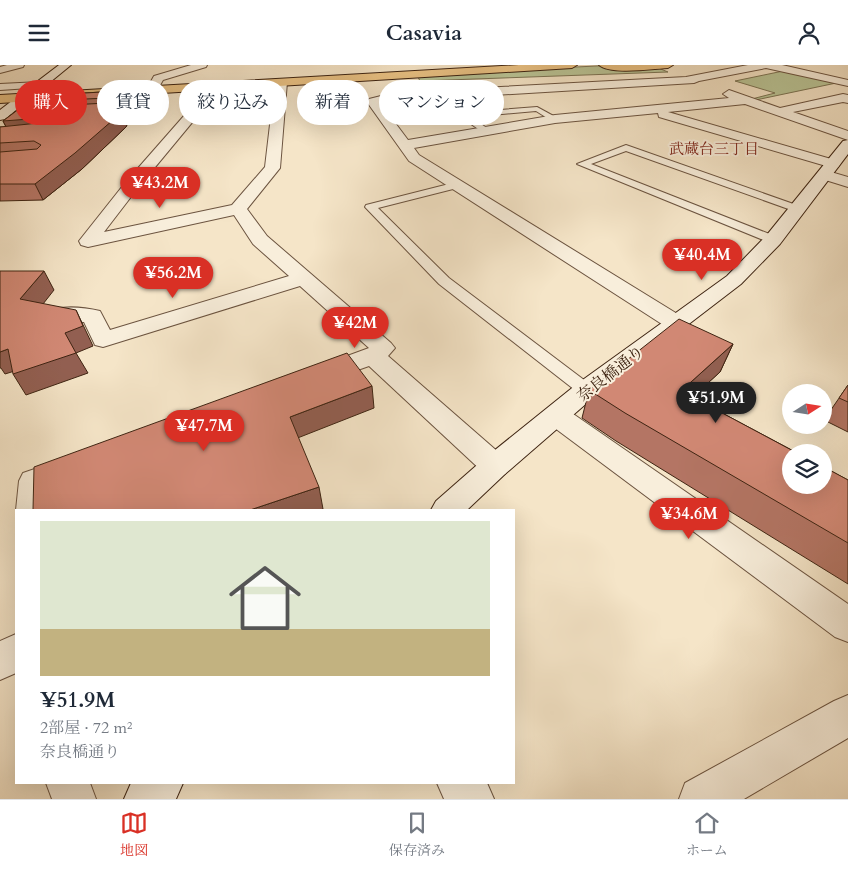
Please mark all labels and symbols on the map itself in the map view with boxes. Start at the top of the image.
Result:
district label: 武蔵台三丁目 [669,139,759,159]
pin: ¥43.2M [119,167,201,209]
pin: ¥40.4M [661,239,743,281]
pin: ¥56.2M [132,257,214,299]
pin: ¥42M [325,307,385,349]
street label: 奈良橋通り [572,340,649,407]
pin: ¥51.9M [675,381,757,424]
north arrow [782,384,832,434]
pin: ¥47.7M [163,409,245,452]
pin: ¥34.6M [648,497,730,540]

